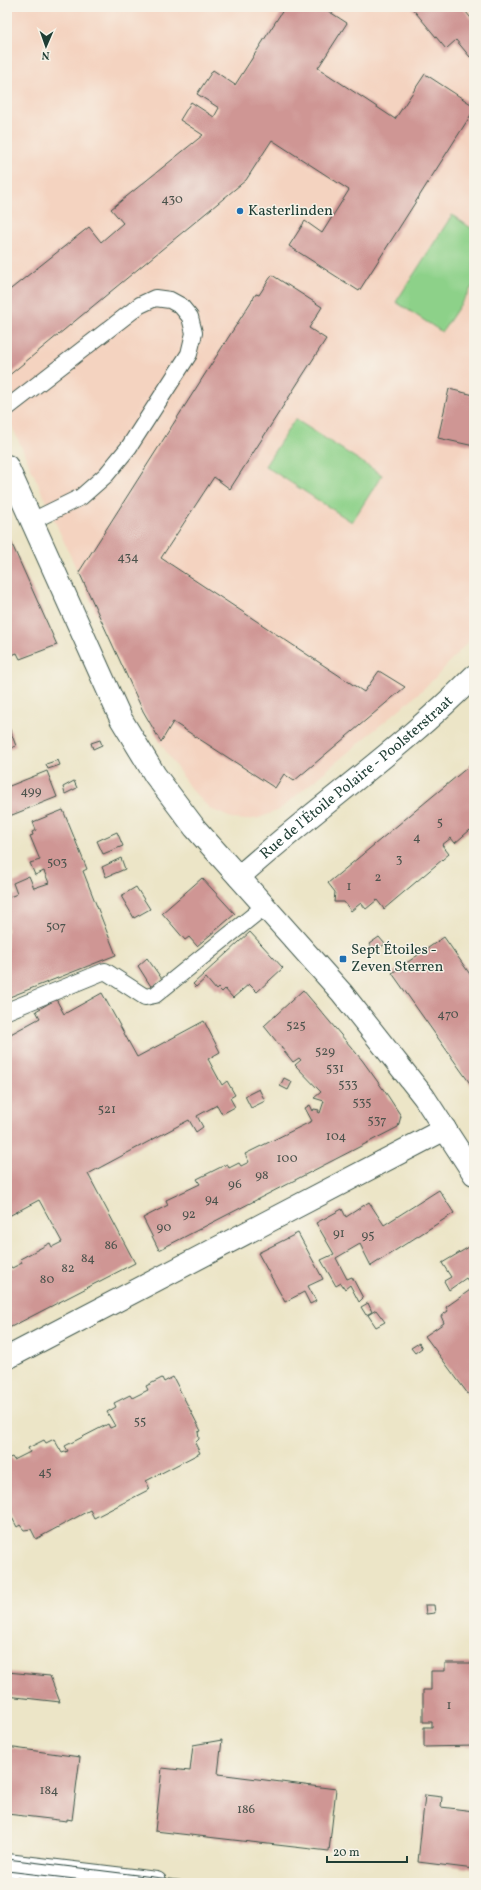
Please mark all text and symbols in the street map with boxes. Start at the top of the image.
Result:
north arrow [26,26,66,66]
text: N [41,47,50,62]
house number: 430 [161,191,183,209]
place label: Kasterlinden [248,201,333,222]
marker: Kasterlinden [235,206,245,216]
house number: 434 [117,549,139,567]
street label: Rue de l'Étoile Polaire - Poolsterstraat [256,691,458,864]
house number: 499 [21,783,42,801]
house number: 5 [437,814,443,832]
house number: 4 [413,829,421,847]
house number: 3 [396,851,403,869]
house number: 503 [47,854,67,872]
house number: 2 [375,869,382,887]
house number: 1 [346,878,352,896]
house number: 507 [46,918,66,936]
place label: Sept Étoiles - Zeven Sterren [351,940,443,978]
marker: Sept Étoiles - Zeven Sterren [338,954,348,964]
house number: 470 [437,1006,459,1024]
house number: 525 [286,1017,306,1035]
house number: 529 [315,1043,335,1061]
house number: 531 [326,1060,344,1078]
house number: 533 [338,1076,358,1094]
house number: 535 [352,1094,372,1112]
house number: 521 [98,1101,116,1119]
house number: 537 [367,1112,387,1130]
house number: 104 [326,1128,346,1146]
house number: 100 [277,1150,298,1168]
house number: 98 [255,1167,269,1185]
house number: 96 [228,1176,242,1194]
house number: 94 [205,1191,219,1209]
house number: 92 [182,1206,196,1224]
house number: 90 [157,1219,172,1237]
house number: 91 [333,1225,345,1243]
house number: 95 [362,1227,374,1245]
house number: 86 [104,1237,118,1255]
house number: 84 [81,1250,95,1268]
house number: 82 [61,1260,75,1278]
house number: 80 [40,1271,54,1289]
house number: 55 [134,1413,146,1431]
house number: 45 [38,1464,52,1482]
house number: 1 [446,1697,452,1715]
house number: 184 [39,1782,59,1800]
house number: 186 [237,1801,256,1819]
scale bar [327,1838,407,1864]
text: 20 m [333,1845,360,1861]

